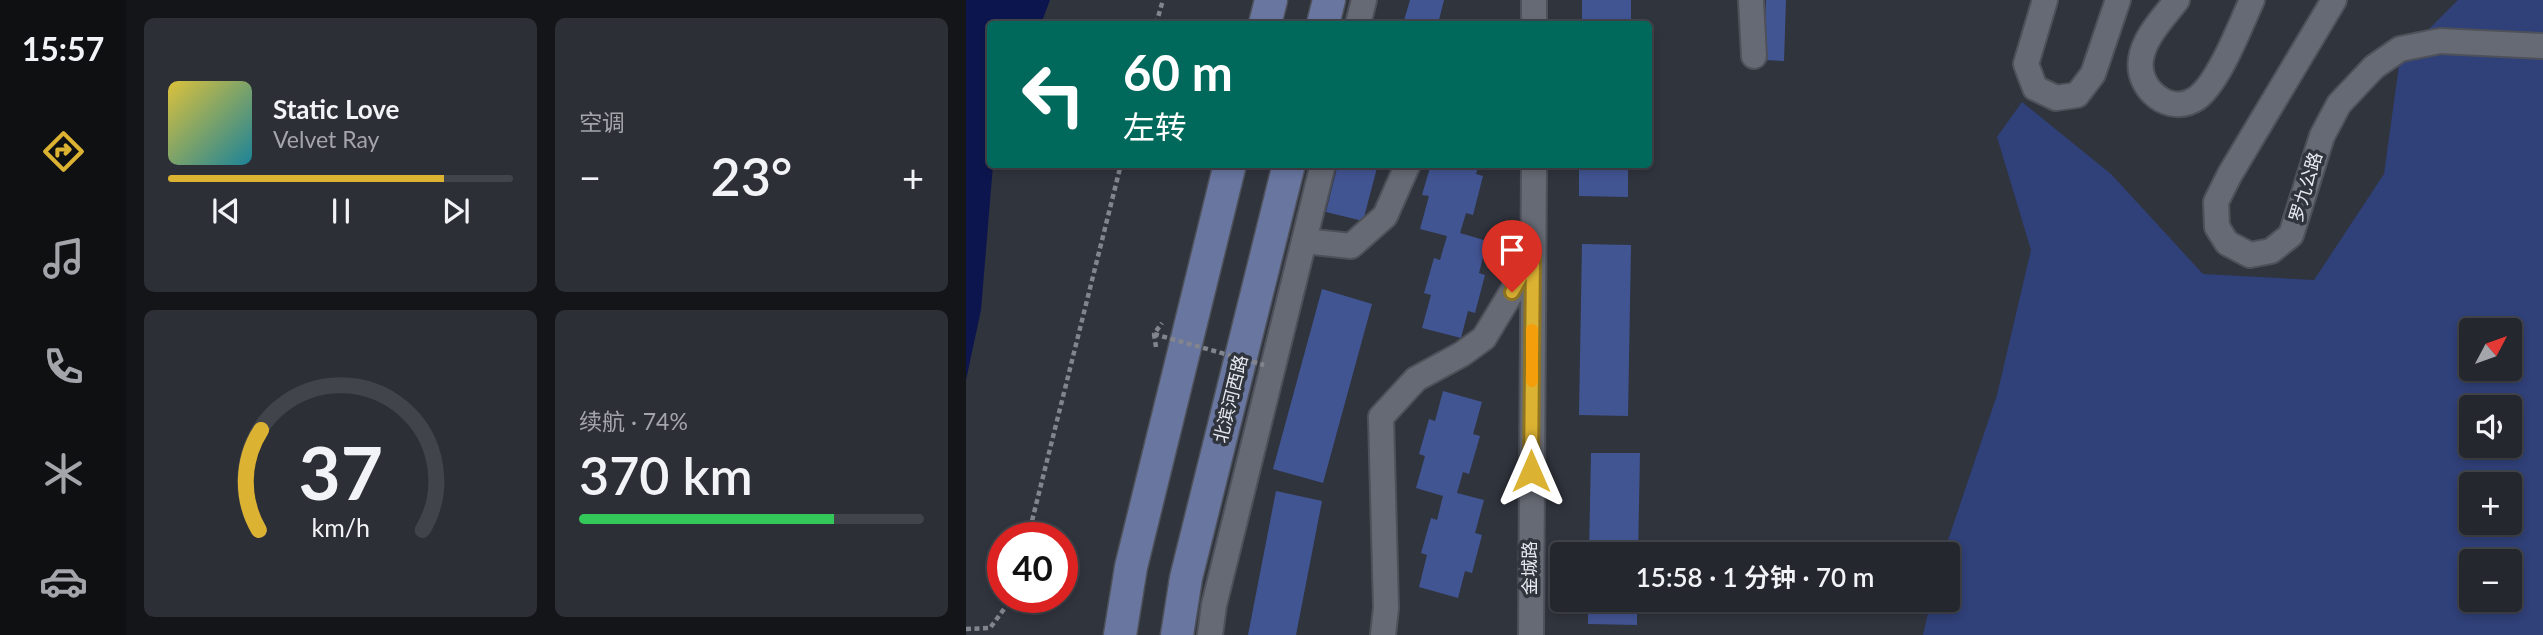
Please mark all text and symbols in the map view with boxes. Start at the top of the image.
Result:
text: 15:57 [22,29,104,68]
text: 60 m [1123,43,1233,101]
icon: left [1008,49,1099,140]
text: Static Love [273,93,400,125]
text: 左转 [1123,107,1187,146]
text: 空调 [579,108,625,136]
text: Velvet Ray [273,125,379,153]
icon: directions [39,127,88,176]
text: 23° [711,145,792,207]
street label: 罗九公路 [2284,149,2326,224]
text: − [579,154,601,200]
text: + [902,154,924,200]
icon: previous [207,192,245,230]
icon: pause [322,192,360,230]
icon: next [437,192,475,230]
pin [1482,220,1542,292]
icon: arrive [1493,231,1531,269]
icon: music [39,234,88,283]
north arrow [2459,318,2522,382]
map controls [2459,318,2522,612]
icon: phone [39,342,88,391]
street label: 北滨河西路 [1208,352,1252,445]
button: sound [2459,395,2522,458]
text: 续航 · 74% [579,407,688,435]
text: 37 [298,428,383,516]
position arrow [1494,434,1568,508]
text: 370 km [579,444,753,506]
icon: climate [39,449,88,498]
button: + [2459,472,2522,535]
text: km/h [311,511,370,541]
speed limit sign: 40 [987,522,1078,613]
street label: 金城路 [1518,541,1540,595]
button: − [2459,549,2522,612]
icon: car [39,557,88,606]
text: 15:58 · 1 分钟 · 70 m [1636,561,1874,593]

